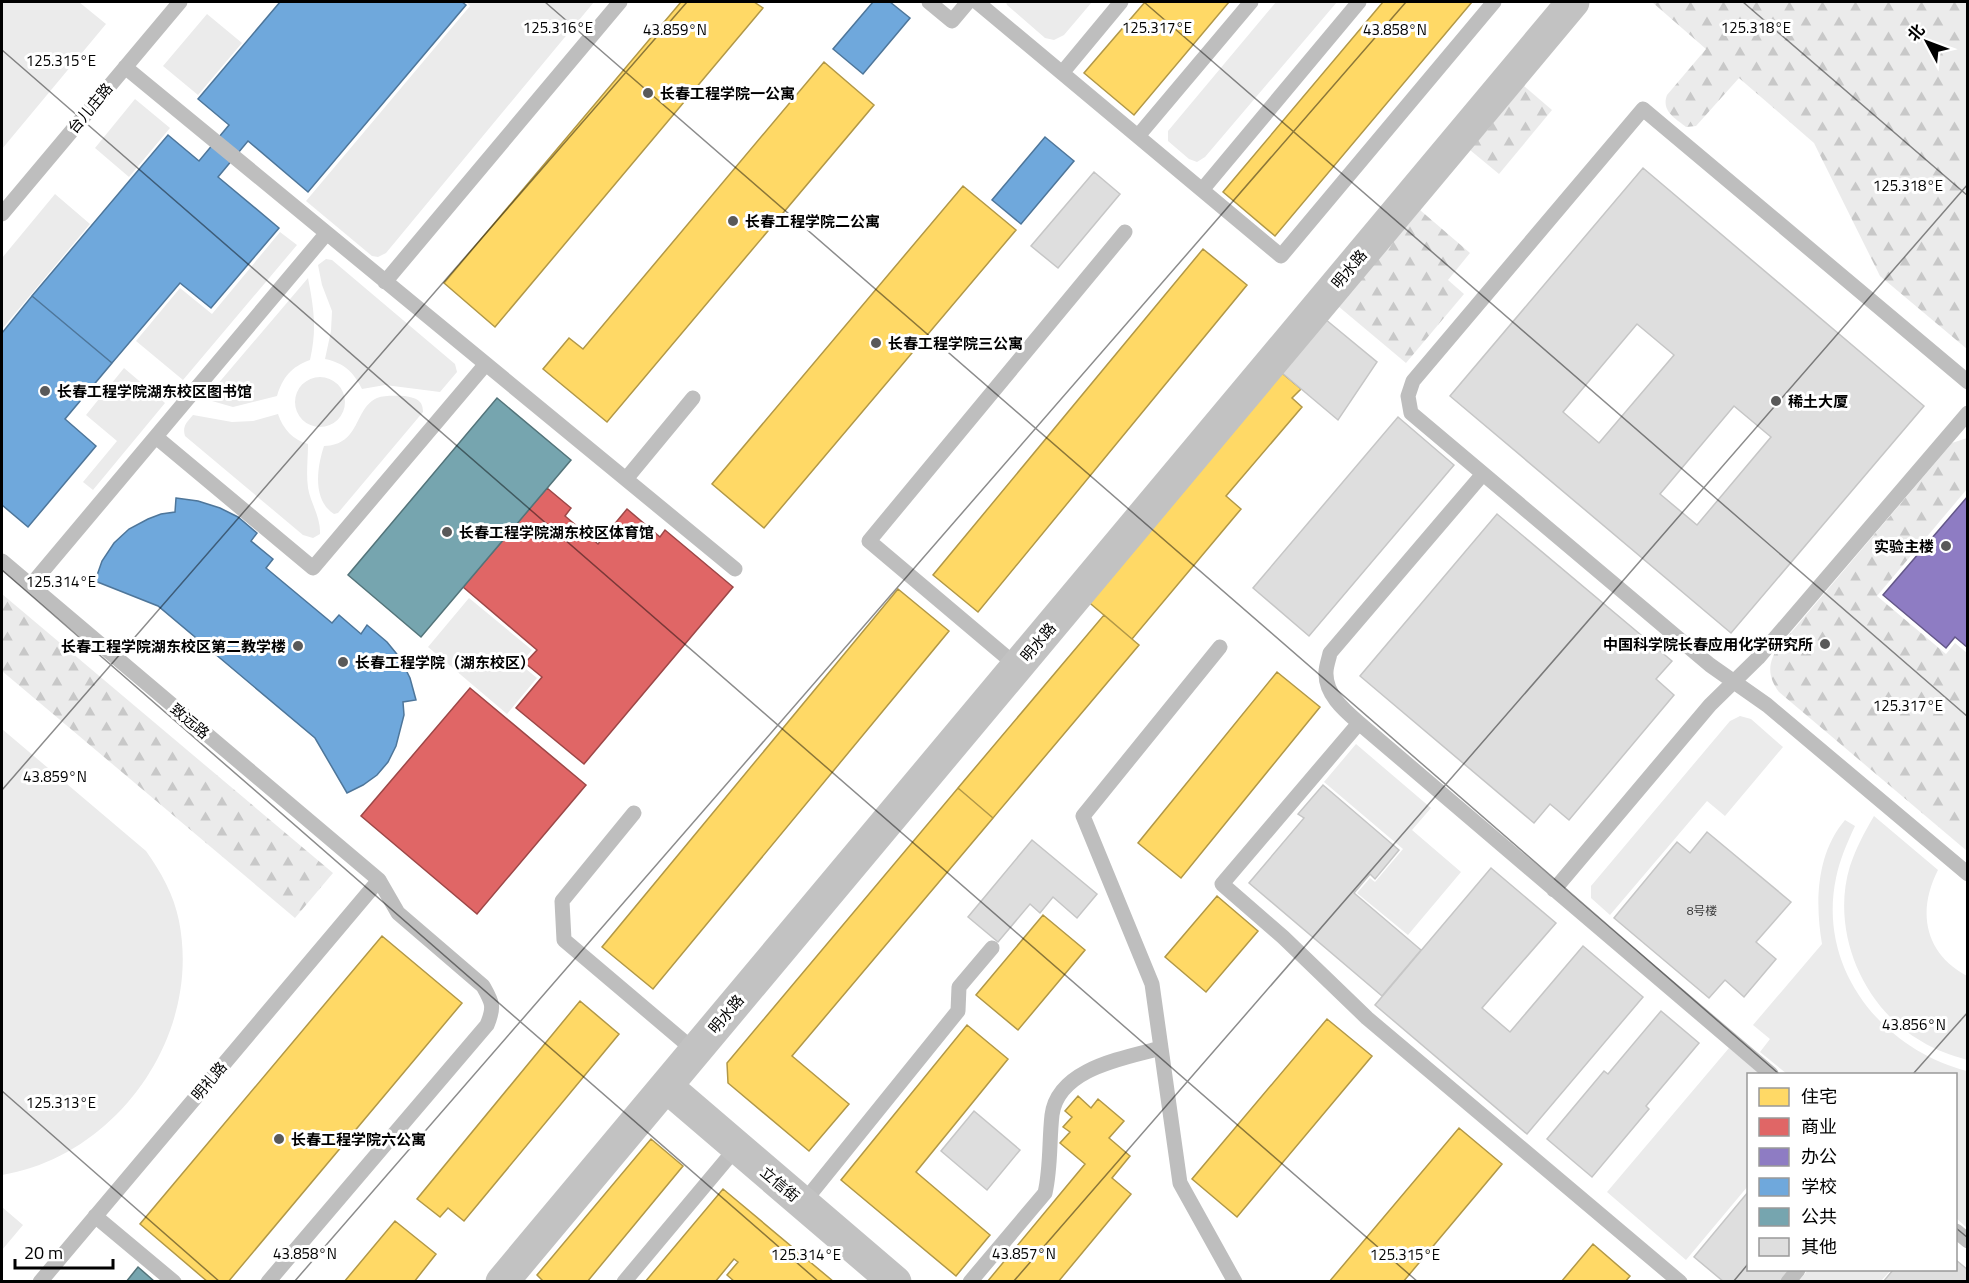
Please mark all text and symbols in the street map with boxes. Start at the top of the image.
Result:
north arrow [1897,12,1957,72]
text: 125.316°E [523,16,593,39]
text: 125.317°E [1122,16,1192,39]
text: 125.318°E [1721,16,1791,39]
text: 43.859°N [643,18,707,41]
text: 43.858°N [1363,18,1427,41]
text: 北 [1901,18,1930,46]
text: 125.315°E [26,49,96,72]
street label: 台儿庄路 [62,78,118,138]
place label: 长春工程学院一公寓 [660,82,795,105]
marker: 长春工程学院一公寓 [641,86,655,100]
text: 125.318°E [1873,174,1943,197]
place label: 长春工程学院二公寓 [745,210,880,233]
marker: 长春工程学院二公寓 [726,214,740,228]
street label: 明水路 [1326,244,1372,294]
place label: 长春工程学院三公寓 [888,332,1023,355]
marker: 长春工程学院三公寓 [869,336,883,350]
place label: 长春工程学院湖东校区图书馆 [57,380,252,403]
marker: 长春工程学院湖东校区图书馆 [38,384,52,398]
place label: 稀土大厦 [1788,390,1848,413]
marker: 稀土大厦 [1769,394,1783,408]
place label: 长春工程学院湖东校区体育馆 [459,521,654,544]
marker: 长春工程学院湖东校区体育馆 [440,525,454,539]
place label: 实验主楼 [1874,535,1934,558]
marker: 实验主楼 [1939,539,1953,553]
text: 125.314°E [26,570,96,593]
street label: 明水路 [1015,617,1061,667]
place label: 中国科学院长春应用化学研究所 [1603,633,1813,656]
place label: 长春工程学院湖东校区第二教学楼 [61,635,286,658]
marker: 中国科学院长春应用化学研究所 [1818,637,1832,651]
marker: 长春工程学院湖东校区第二教学楼 [291,639,305,653]
place label: 长春工程学院（湖东校区） [355,651,535,674]
marker: 长春工程学院（湖东校区） [336,655,350,669]
text: 125.317°E [1873,694,1943,717]
street label: 致远路 [165,698,215,744]
text: 43.859°N [23,765,87,788]
house number: 8号楼 [1687,901,1717,920]
street label: 明水路 [703,989,749,1039]
text: 43.856°N [1882,1013,1946,1036]
street label: 明礼路 [186,1056,232,1106]
legend [1747,1073,1957,1271]
text: 住宅 [1801,1083,1837,1110]
text: 125.313°E [26,1091,96,1114]
text: 商业 [1801,1113,1837,1140]
place label: 长春工程学院六公寓 [291,1128,426,1151]
marker: 长春工程学院六公寓 [272,1132,286,1146]
text: 办公 [1801,1143,1837,1170]
street label: 立信街 [755,1161,805,1207]
text: 学校 [1801,1173,1837,1200]
text: 公共 [1801,1203,1837,1230]
scale bar [15,1232,112,1270]
text: 其他 [1801,1233,1837,1260]
text: 20 m [24,1239,63,1266]
text: 43.858°N [273,1242,337,1265]
text: 43.857°N [992,1242,1056,1265]
text: 125.314°E [771,1243,841,1266]
text: 125.315°E [1370,1243,1440,1266]

